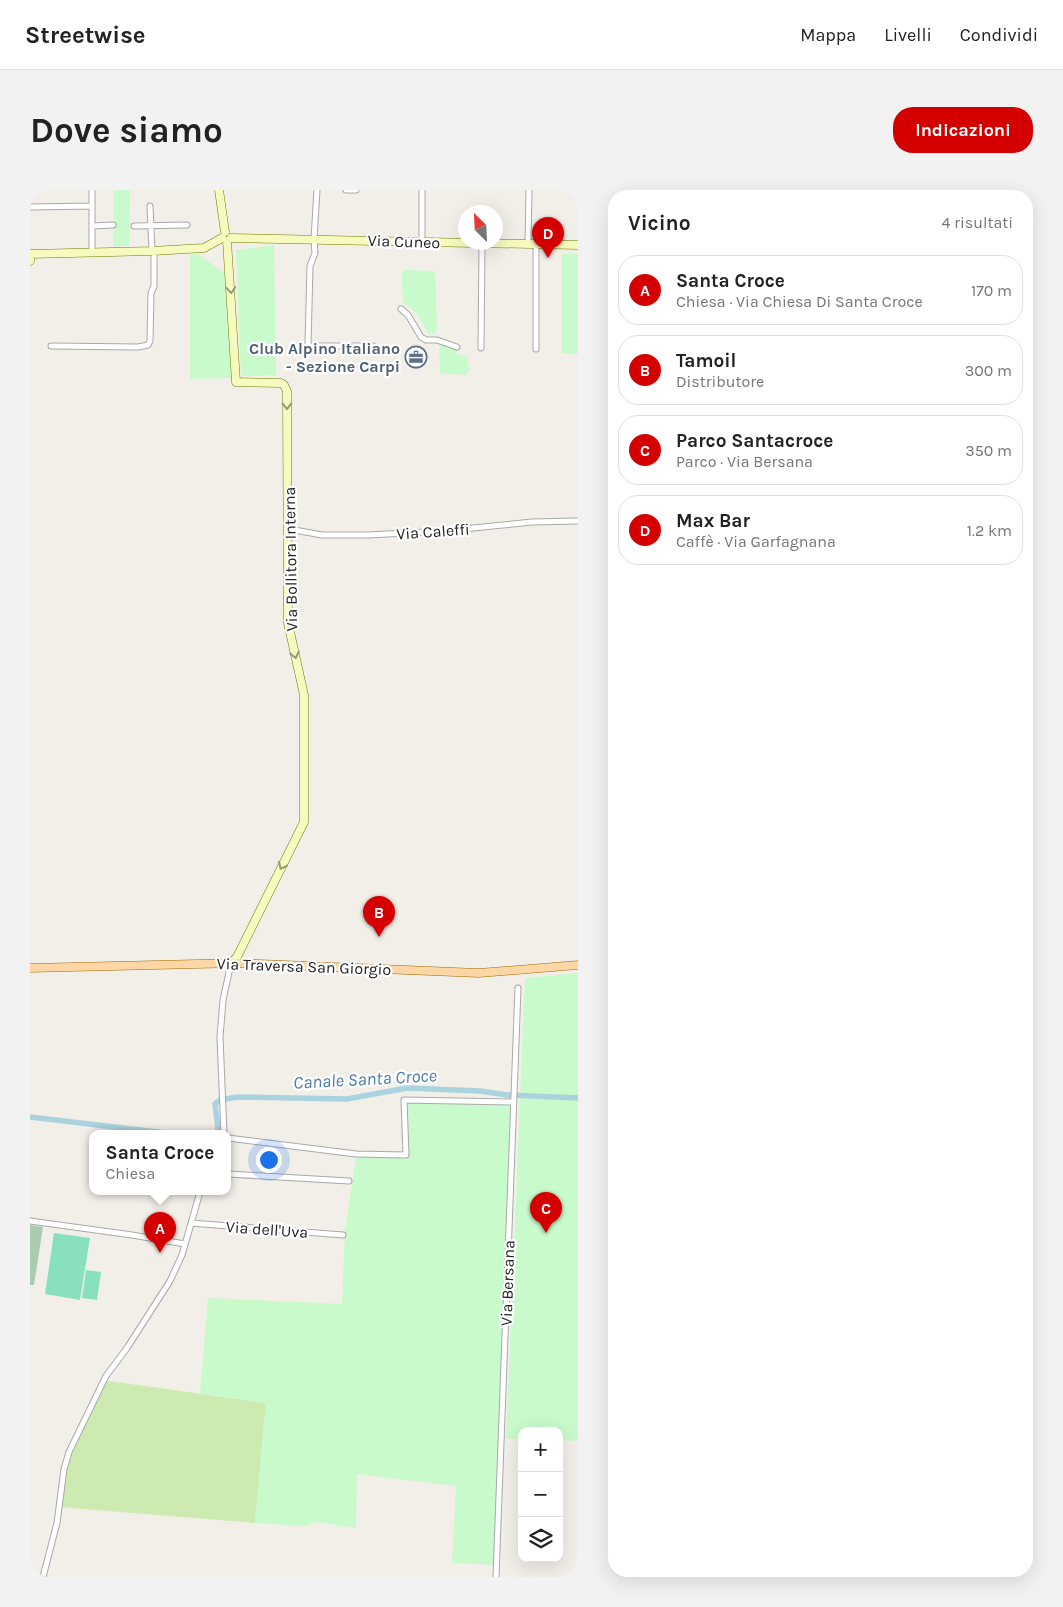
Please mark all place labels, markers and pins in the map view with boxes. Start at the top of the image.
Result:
pin: D [532,217,564,258]
place label: Club Alpino Italiano - Sezione Carpi [249,339,400,376]
office icon: Club Alpino Italiano - Sezione Carpi [404,345,428,369]
pin: B [363,896,395,937]
pin: C [530,1192,562,1233]
pin: A [144,1212,176,1253]

